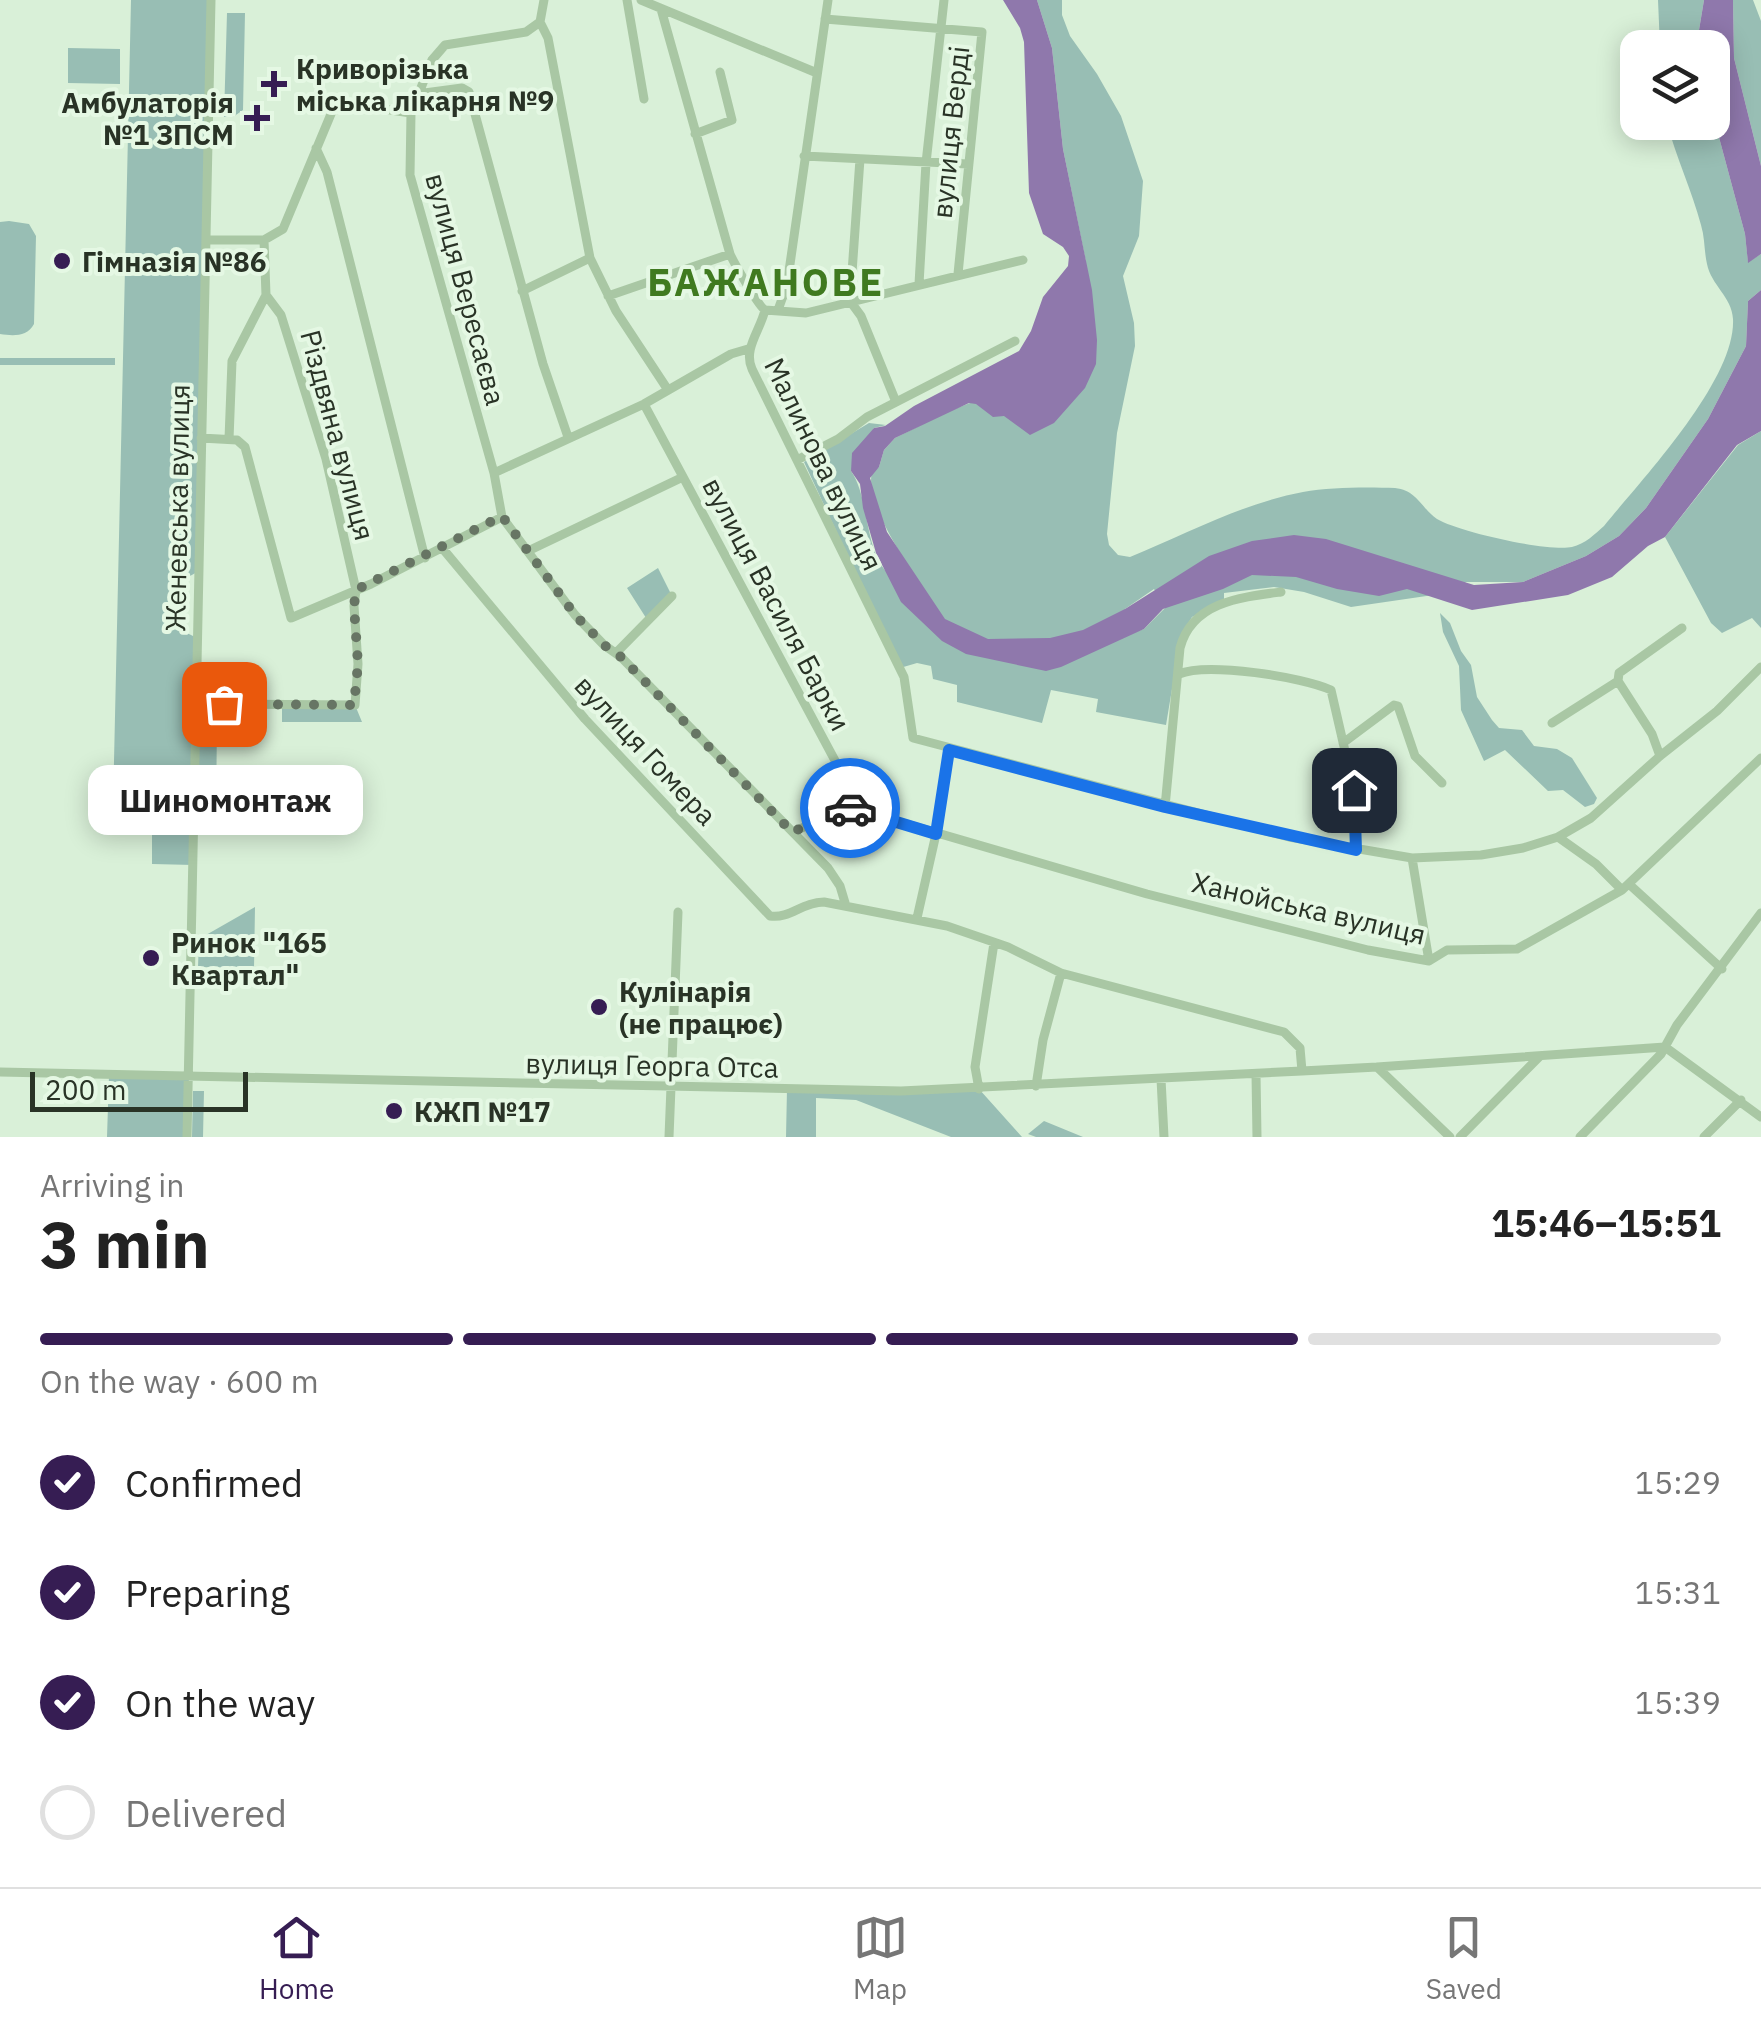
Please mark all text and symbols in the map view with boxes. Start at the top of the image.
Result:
map controls [1620,30,1730,140]
button: layers [1620,30,1730,140]
street label: вулиця Верді [923,44,977,220]
place label: Криворізька міська лікарня №9 [296,50,554,119]
marker: Криворізька міська лікарня №9 [261,71,287,97]
place label: Амбулаторія №1 ЗПСМ [61,84,234,153]
marker: Амбулаторія №1 ЗПСМ [244,105,270,131]
street label: вулиця Вересаєва [417,169,515,409]
place label: Гімназія №86 [82,243,267,280]
marker: Гімназія №86 [51,250,73,272]
district label: БАЖАНОВЕ [647,257,885,306]
street label: Різдвяна вулиця [292,326,384,544]
street label: Малинова вулиця [756,351,892,577]
street label: Женевська вулиця [156,384,198,632]
street label: вулиця Василя Барки [695,471,859,737]
pin [182,662,267,747]
street label: вулиця Гомера [567,667,725,833]
icon: bag [197,677,252,732]
pin [1312,748,1397,833]
courier [800,758,900,858]
icon: home [1327,763,1382,818]
callout: Шиномонтаж [86,764,362,834]
text: Шиномонтаж [119,779,332,821]
icon: car [823,781,878,836]
street label: Ханойська вулиця [1189,863,1429,953]
place label: Ринок "165 Квартал" [171,924,327,993]
marker: Ринок "165 Квартал" [140,947,162,969]
place label: Кулінарія (не працює) [619,973,783,1042]
marker: Кулінарія (не працює) [588,996,610,1018]
street label: вулиця Георга Отса [525,1044,779,1086]
scale bar [30,1067,248,1112]
text: 200 m [45,1071,126,1108]
place label: КЖП №17 [414,1093,551,1130]
marker: КЖП №17 [383,1100,405,1122]
text: Arriving in [40,1164,185,1206]
text: 15:46–15:51 [1491,1198,1721,1247]
text: 3 min [40,1201,210,1286]
text: On the way · 600 m [40,1360,319,1402]
icon: check [40,1455,95,1510]
text: Confirmed [125,1458,303,1507]
text: 15:29 [1635,1461,1721,1503]
icon: check [40,1565,95,1620]
text: Preparing [125,1568,290,1617]
text: 15:31 [1635,1571,1721,1613]
icon: check [40,1675,95,1730]
text: On the way [125,1678,315,1727]
text: 15:39 [1635,1681,1721,1723]
text: Delivered [125,1788,287,1837]
tab: Home [259,1910,334,2007]
tab: Map [853,1910,908,2007]
tab: Saved [1426,1910,1502,2007]

